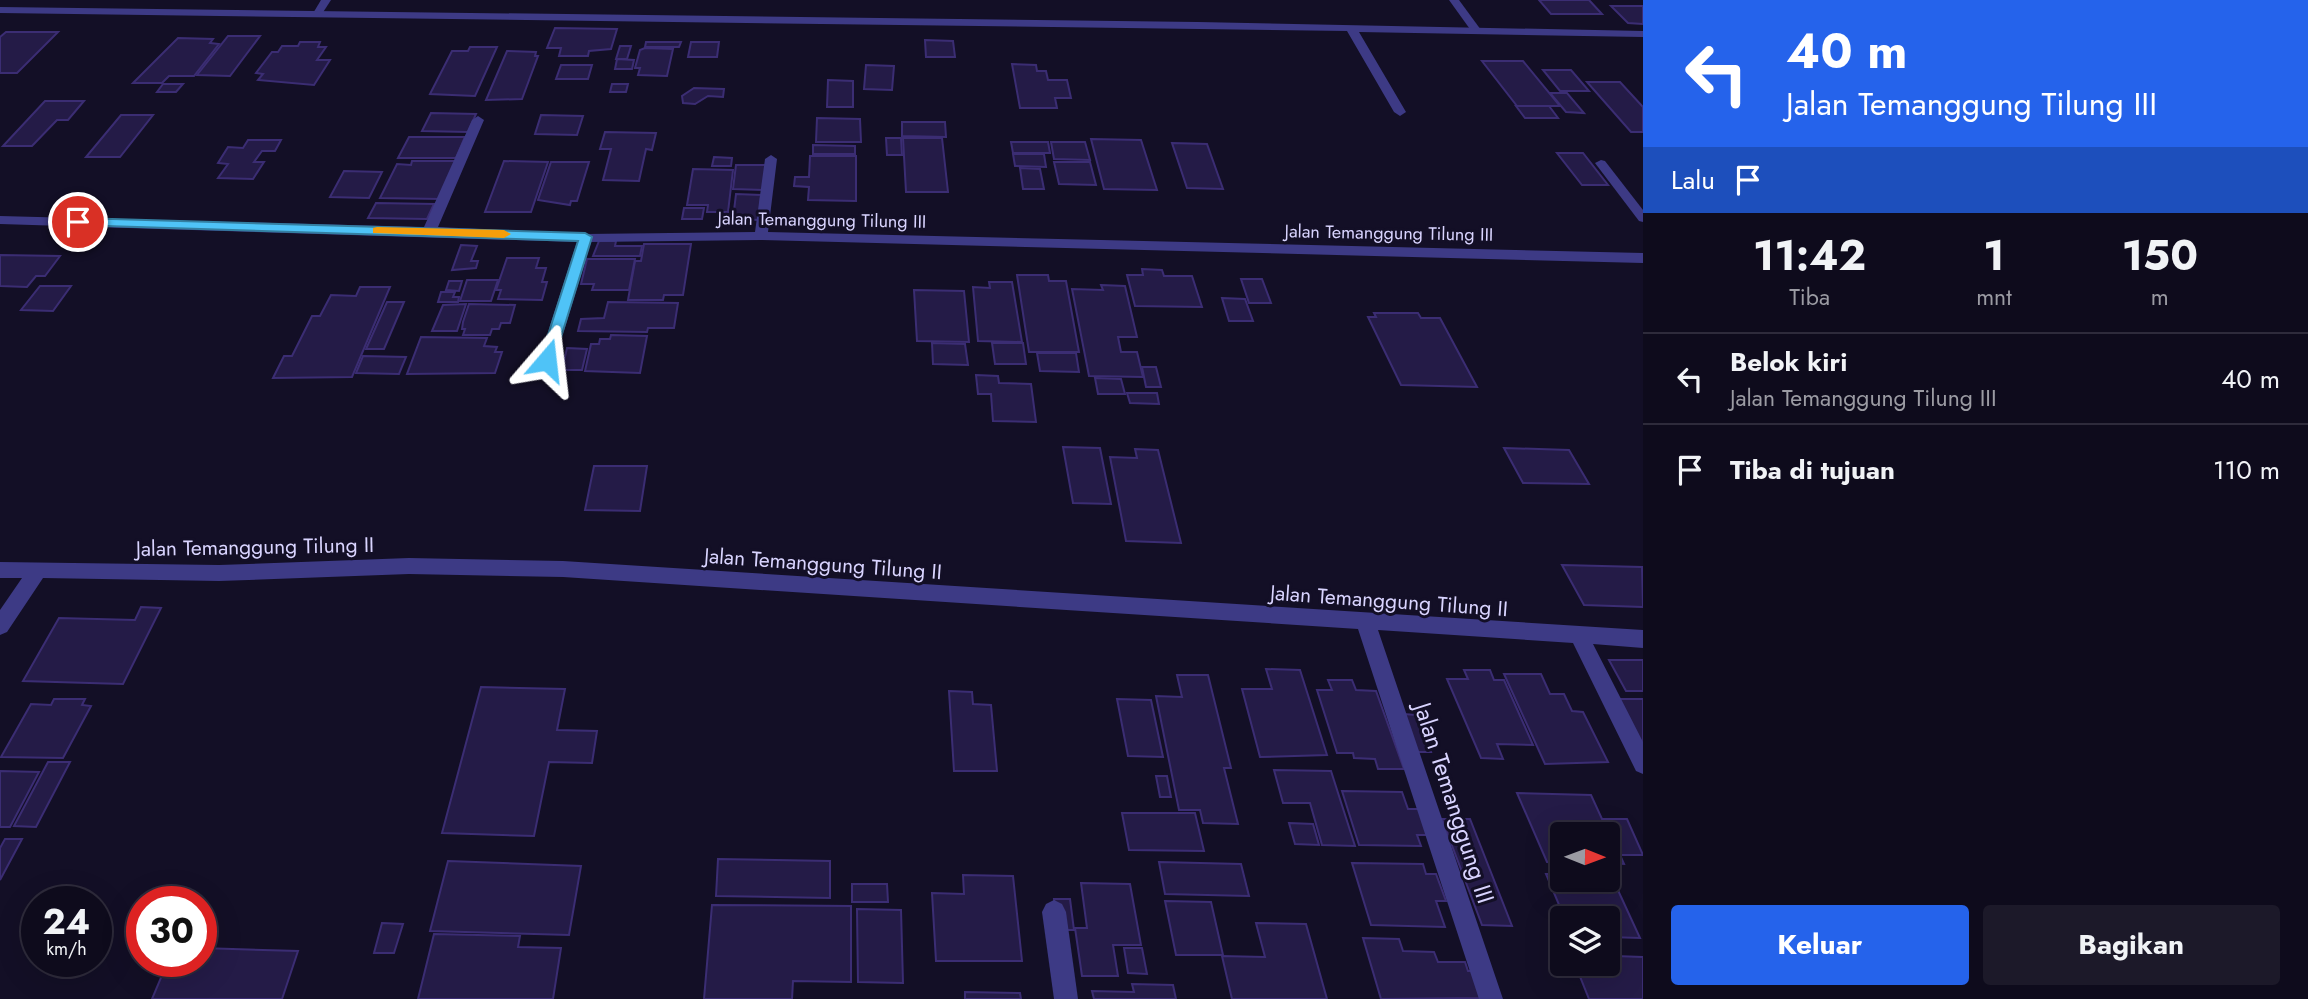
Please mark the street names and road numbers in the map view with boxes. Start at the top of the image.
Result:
street label: Jalan Temanggung Tilung III [715,205,927,235]
street label: Jalan Temanggung Tilung III [1282,218,1494,248]
street label: Jalan Temanggung Tilung II [133,530,374,564]
street label: Jalan Temanggung Tilung II [700,541,943,587]
street label: Jalan Temanggung Tilung II [1266,578,1509,624]
street label: Jalan Temanggung III [1405,695,1503,908]

